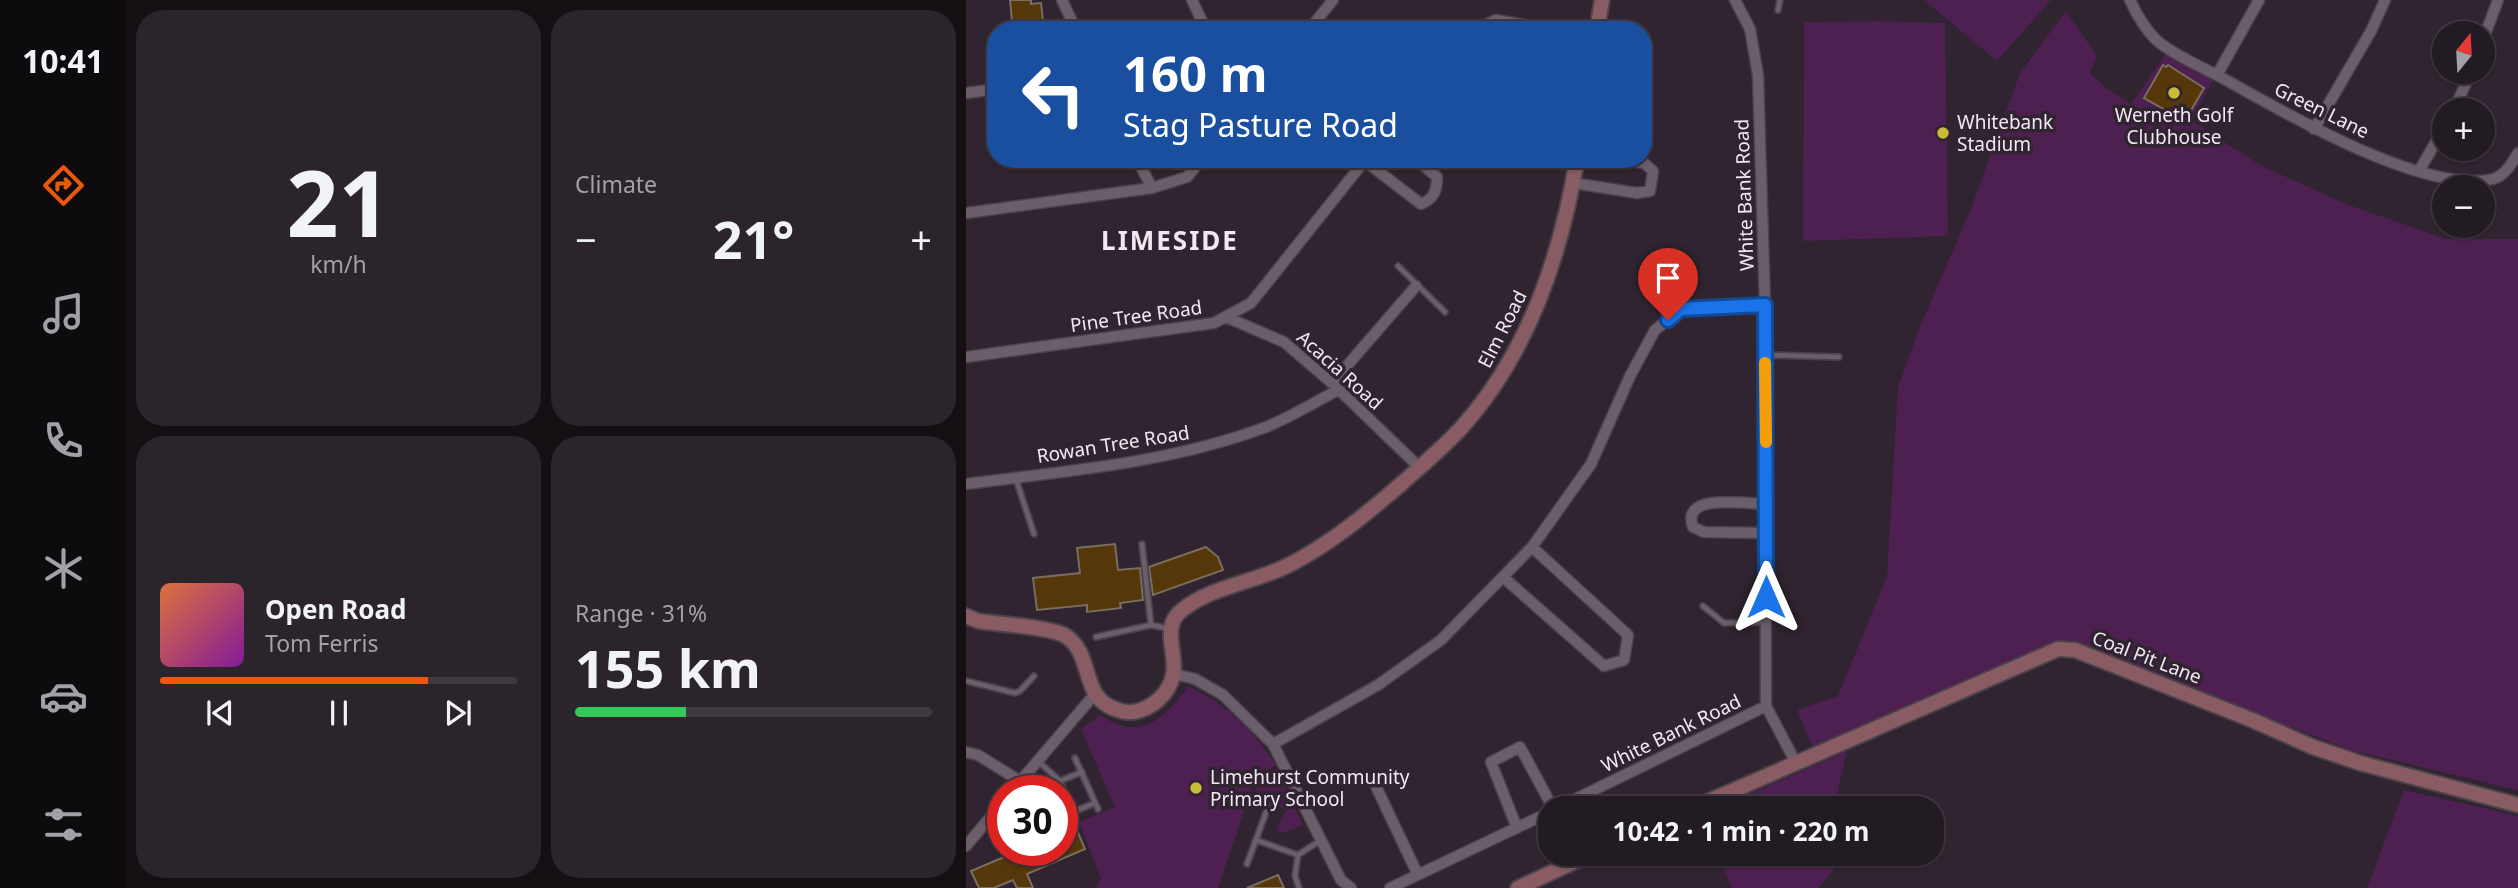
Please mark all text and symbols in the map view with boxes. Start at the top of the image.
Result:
north arrow [2432,21,2496,84]
map controls [2432,21,2495,238]
text: 10:41 [22,39,104,82]
text: 160 m [1123,40,1268,106]
icon: left [1008,49,1099,140]
street label: Green Lane [2270,76,2374,144]
marker: Werneth Golf Clubhouse [2166,85,2182,101]
button: + [2432,98,2495,161]
place label: Werneth Golf Clubhouse [2115,102,2235,150]
text: Stag Pasture Road [1123,103,1398,146]
place label: Whitebank Stadium [1957,109,2053,157]
street label: White Bank Road [1728,118,1760,272]
marker: Whitebank Stadium [1935,125,1951,141]
text: 21 [286,140,391,264]
icon: directions [39,161,88,210]
text: Climate [575,168,657,200]
button: − [2432,175,2495,238]
text: 21° [713,203,794,274]
text: − [575,213,597,265]
text: + [910,213,932,265]
district label: LIMESIDE [1101,222,1239,258]
text: km/h [310,248,367,280]
pin [1638,248,1698,320]
icon: arrive [1649,259,1687,297]
street label: Elm Road [1471,286,1533,372]
icon: music [39,289,88,338]
street label: Pine Tree Road [1068,294,1204,338]
street label: Acacia Road [1291,324,1389,416]
icon: phone [39,416,88,465]
street label: Rowan Tree Road [1035,419,1191,469]
icon: climate [39,544,88,593]
position arrow [1729,560,1803,634]
text: Open Road [265,591,407,627]
text: Range · 31% [575,597,707,629]
street label: Coal Pit Lane [2089,624,2205,690]
text: Tom Ferris [265,627,378,659]
text: 155 km [575,632,761,703]
icon: car [39,672,88,721]
street label: White Bank Road [1597,688,1745,778]
icon: previous [201,694,239,732]
icon: pause [320,694,358,732]
icon: next [439,694,477,732]
place label: Limehurst Community Primary School [1210,764,1410,812]
speed limit sign: 30 [987,775,1078,866]
marker: Limehurst Community Primary School [1188,780,1204,796]
icon: filters [39,800,88,849]
text: 10:42 · 1 min · 220 m [1613,813,1869,849]

